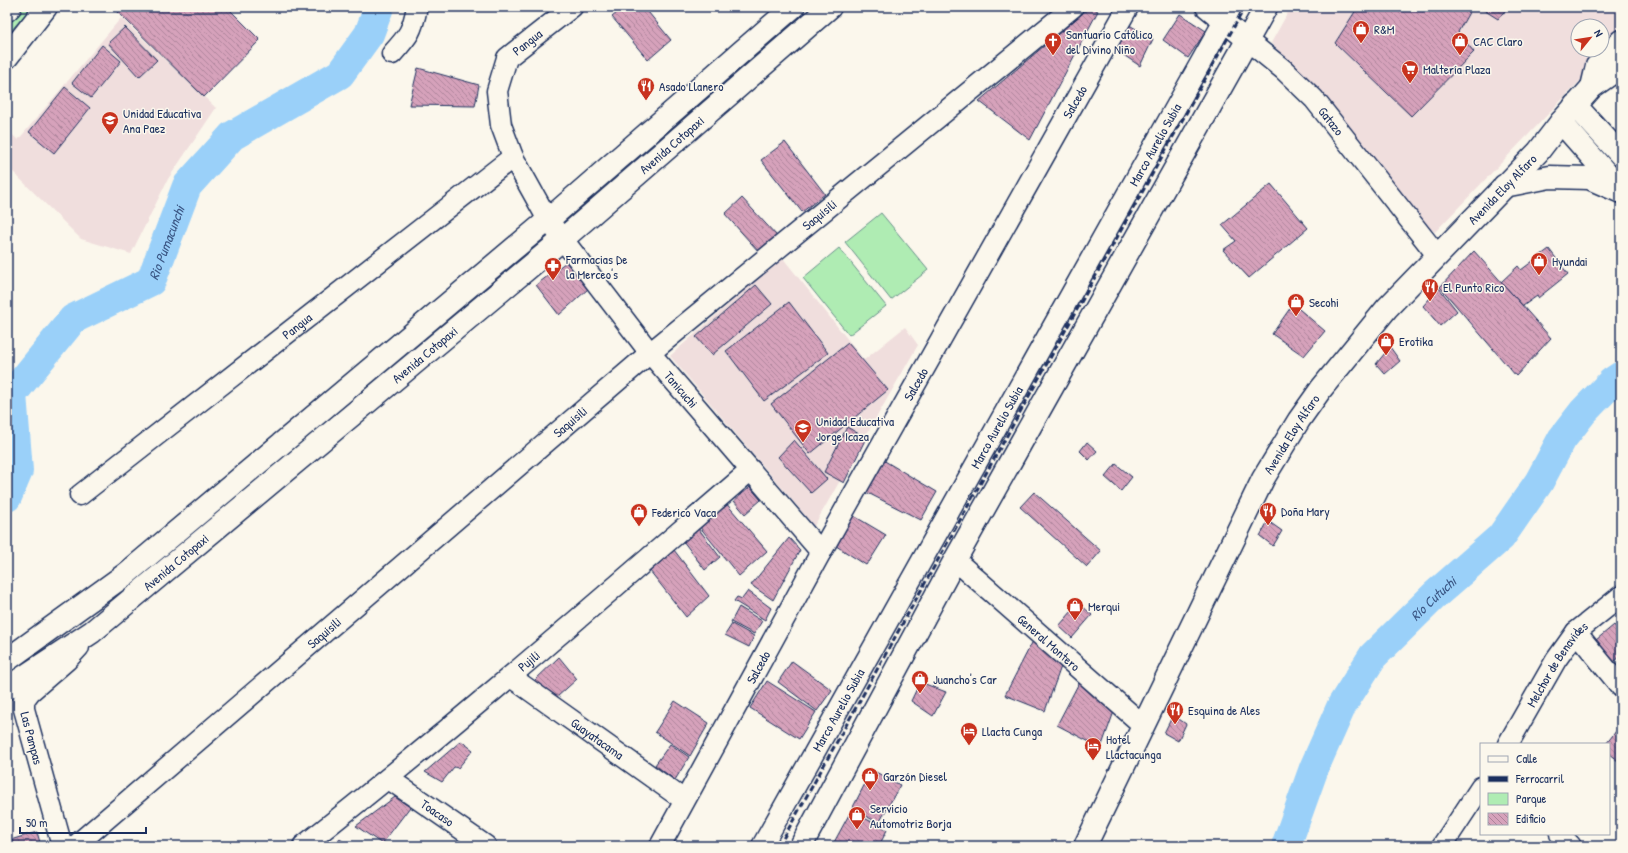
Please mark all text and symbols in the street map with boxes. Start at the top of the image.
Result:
north arrow [1570,18,1610,58]
shop icon: R&M [1351,19,1371,44]
place label: R&M [1374,20,1395,38]
street label: Pangua [508,25,546,59]
place label: Santuario Católico del Divino Niño [1066,25,1152,58]
text: N [1591,27,1606,39]
church icon: Santuario Católico del Divino Niño [1043,31,1063,56]
shop icon: CAC Claro [1450,31,1470,56]
place label: CAC Claro [1473,32,1523,50]
supermarket icon: Maltería Plaza [1400,59,1420,84]
place label: Maltería Plaza [1423,60,1490,78]
restaurant icon: Asado Llanero [636,76,656,101]
place label: Asado Llanero [659,77,723,95]
street label: Salcedo [1058,82,1091,121]
street label: Marco Aurelio Subia [1124,100,1185,189]
street label: Gatazo [1314,103,1348,139]
place label: Unidad Educativa Ana Paez [123,104,201,137]
school or university icon: Unidad Educativa Ana Paez [100,110,120,135]
street label: Avenida Cotopaxi [635,112,708,178]
street label: Avenida Eloy Alfaro [1464,150,1540,228]
street label: Saquisili [798,195,840,234]
water label: Rio Pumacunchi [143,201,189,282]
place label: Farmacias De la Merceo's [565,250,627,283]
shop icon: Hyundai [1529,251,1549,276]
place label: Hyundai [1552,252,1588,270]
pharmacy icon: Farmacias De la Merceo's [543,256,563,281]
restaurant icon: El Punto Rico [1420,277,1440,302]
place label: El Punto Rico [1443,278,1504,296]
shop icon: Secohi [1286,292,1306,317]
place label: Secohi [1309,293,1339,311]
street label: Pangua [278,308,315,343]
street label: Avenida Cotopaxi [388,322,461,387]
shop icon: Erotika [1376,331,1396,356]
place label: Erotika [1399,332,1433,350]
street label: Salcedo [899,364,932,404]
street label: Tanicuchi [660,367,702,412]
street label: Marco Aurelio Subia [966,383,1027,472]
street label: Avenida Eloy Alfaro [1259,390,1324,477]
street label: Saquisili [549,402,591,441]
place label: Unidad Educativa Jorge Icaza [816,412,894,445]
school or university icon: Unidad Educativa Jorge Icaza [793,418,813,443]
restaurant icon: Doña Mary [1258,501,1278,526]
shop icon: Federico Vaca [629,502,649,527]
place label: Doña Mary [1281,502,1330,520]
place label: Federico Vaca [651,503,716,521]
street label: Avenida Cotopaxi [139,529,212,595]
water label: Río Cutuchi [1405,570,1461,624]
shop icon: Merqui [1065,596,1085,621]
place label: Merqui [1088,597,1120,615]
street label: General Montero [1014,610,1084,675]
street label: Saquisili [303,613,345,652]
street label: Melchor de Benavides [1522,617,1592,710]
street label: Pujili [514,646,544,675]
street label: Salcedo [742,647,774,687]
street label: Marco Aurelio Subia [808,665,869,754]
shop icon: Juancho's Car [910,669,930,694]
place label: Juancho's Car [933,670,997,688]
restaurant icon: Esquina de Ales [1165,700,1185,725]
place label: Esquina de Ales [1188,701,1260,719]
street label: Las Pampas [16,710,48,766]
street label: Guayatacama [567,713,627,763]
hotel icon: Llacta Cunga [959,721,979,746]
place label: Llacta Cunga [982,722,1042,740]
place label: Hotel Llactacunga [1106,730,1161,763]
hotel icon: Hotel Llactacunga [1083,736,1103,761]
legend [1480,743,1610,835]
text: Calle [1516,750,1537,767]
shop icon: Garzón Diesel [860,766,880,791]
place label: Garzón Diesel [883,767,947,785]
text: Ferrocarril [1515,770,1565,787]
text: Parque [1516,790,1546,807]
street label: Toacaso [417,795,458,830]
place label: Servicio Automotriz Borja [870,799,951,832]
shop icon: Servicio Automotriz Borja [847,805,867,830]
scale bar [20,809,146,835]
text: Edificio [1516,810,1546,827]
text: 50 m [26,814,47,831]

